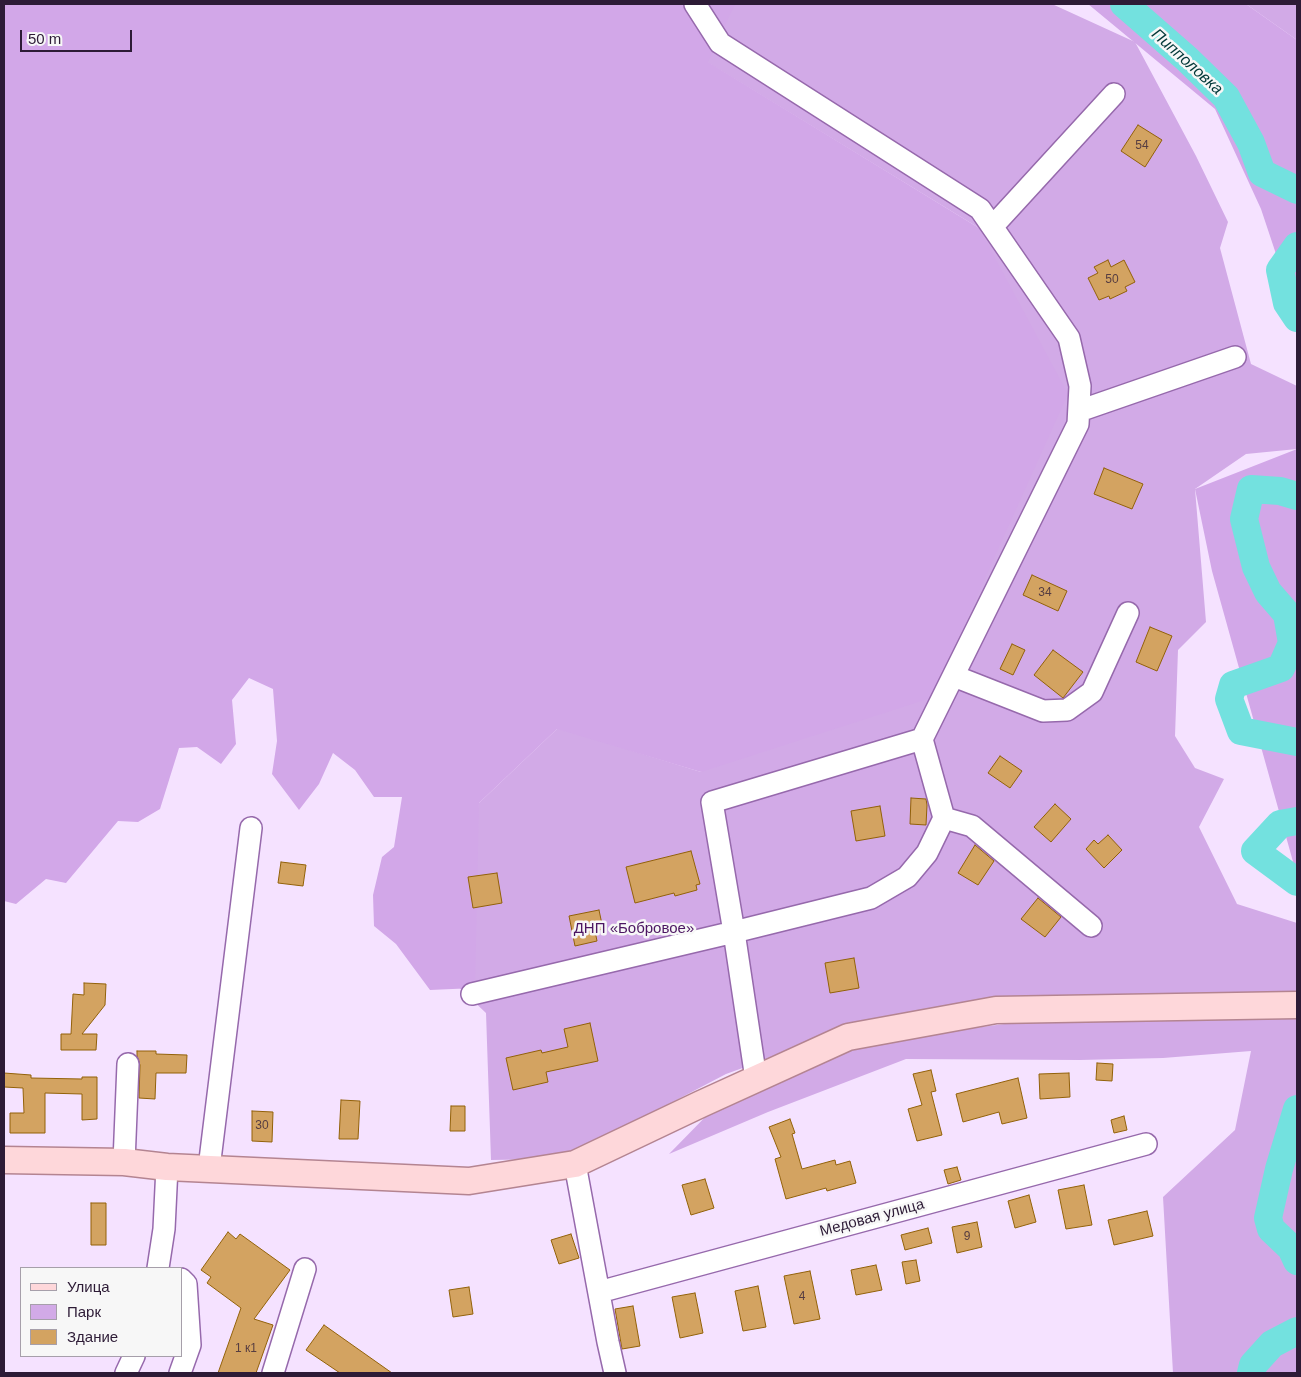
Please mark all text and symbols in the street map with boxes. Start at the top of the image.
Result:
scale bar [22,20,135,52]
water label: Пипполовка [1147,25,1227,99]
text: 50 m [28,30,61,47]
house number: 54 [1135,139,1149,153]
house number: 50 [1105,273,1119,287]
house number: 34 [1038,586,1052,600]
park label: ДНП «Бобровое» [574,920,694,938]
house number: 30 [255,1119,269,1133]
street label: Медовая улица [818,1195,926,1241]
house number: 9 [964,1230,970,1244]
legend [20,1267,182,1357]
text: Улица [67,1278,110,1295]
house number: 4 [799,1290,805,1304]
text: Парк [67,1303,101,1320]
text: Здание [67,1328,118,1345]
house number: 1 к1 [235,1342,257,1356]

